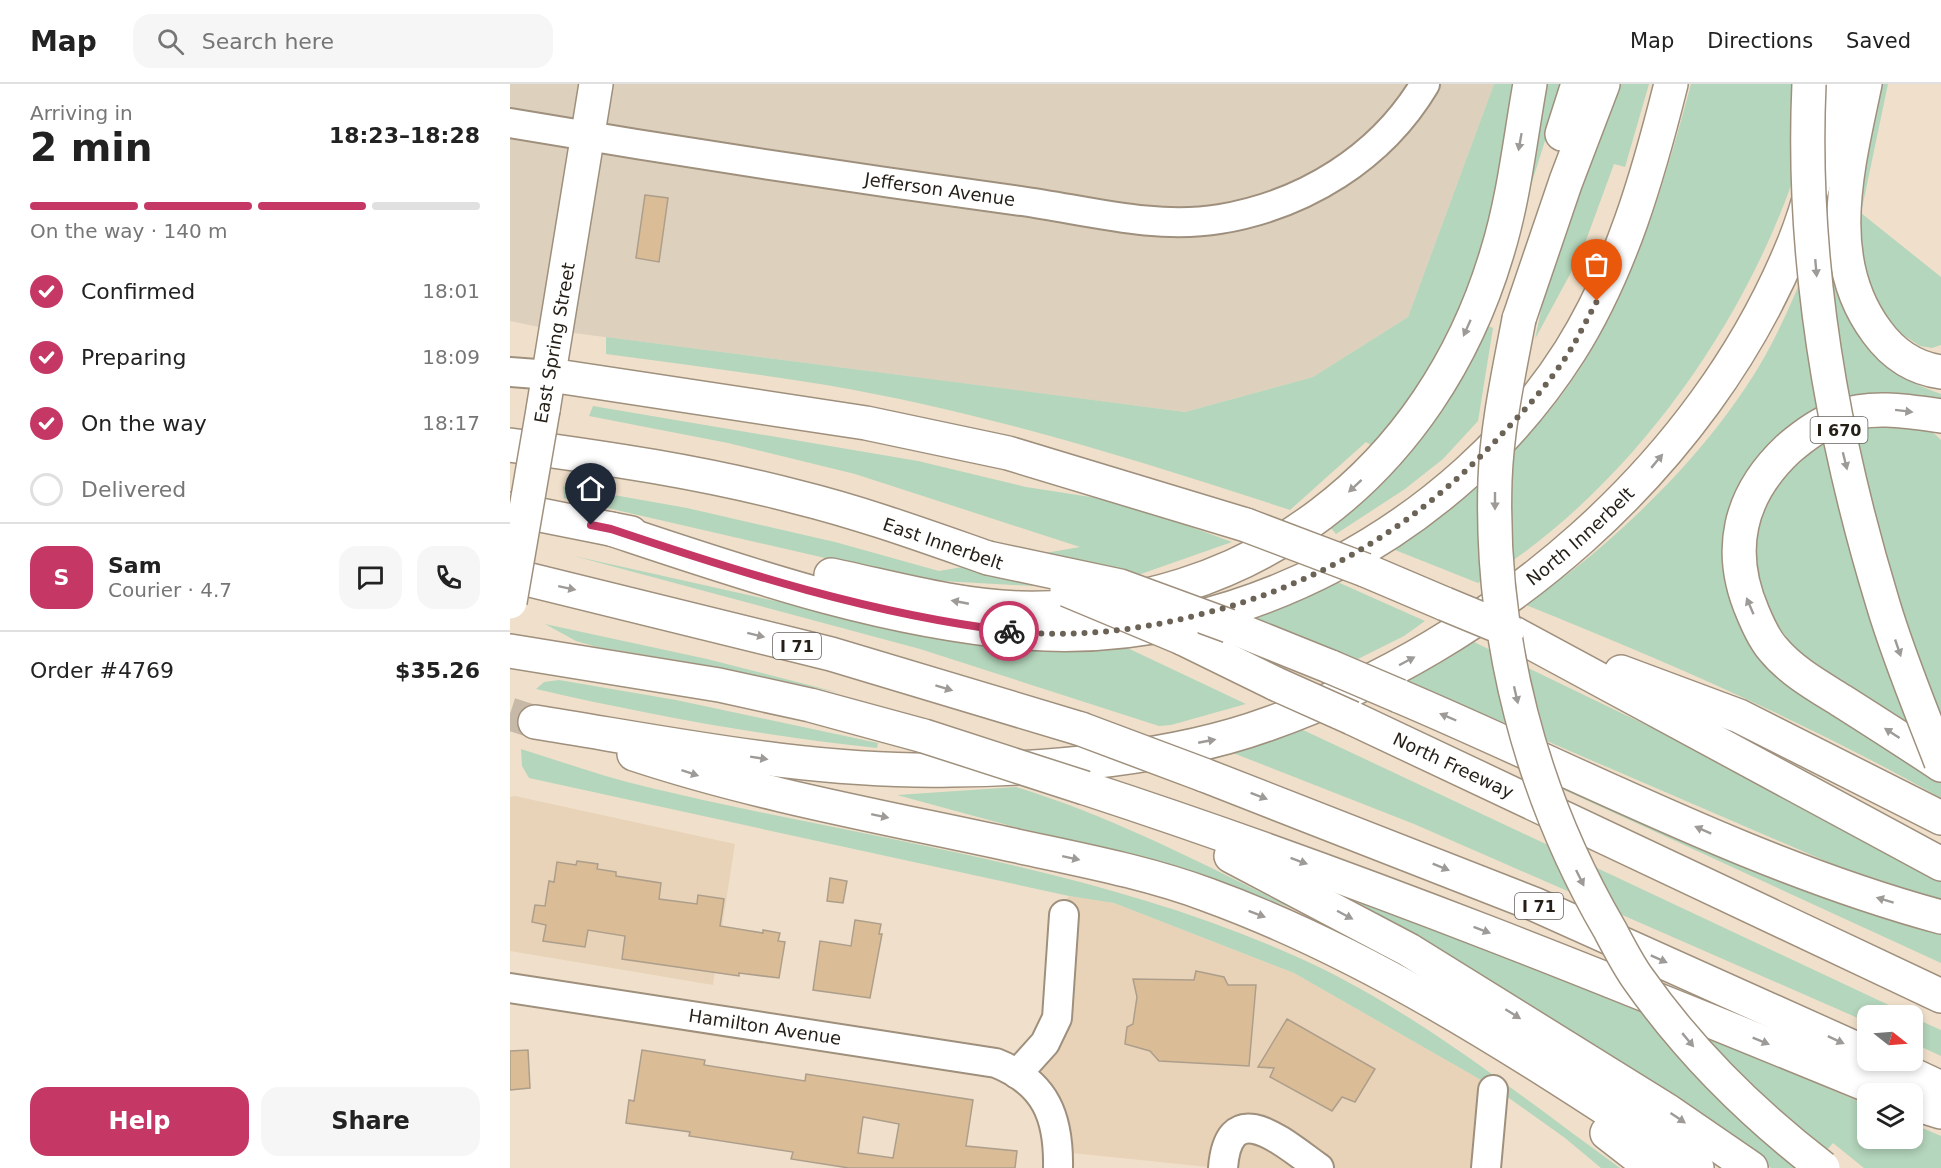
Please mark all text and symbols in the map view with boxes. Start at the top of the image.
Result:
search box [133,14,553,68]
text: Map [30,25,97,58]
icon: search [154,25,187,58]
text: Search here [202,29,334,54]
text: Map [1630,29,1674,53]
text: Directions [1707,29,1813,53]
text: Saved [1846,29,1911,53]
text: Arriving in [30,101,133,125]
text: 18:23–18:28 [329,123,480,148]
text: 2 min [30,125,152,170]
one-way arrow [1515,132,1524,151]
street label: Jefferson Avenue [862,168,1016,210]
text: On the way · 140 m [30,219,228,243]
pin [1571,239,1622,301]
icon: bag [1580,248,1613,281]
one-way arrow [1811,259,1821,278]
street label: East Spring Street [530,261,579,425]
icon: check [30,275,63,308]
text: Confirmed [81,279,195,304]
text: 18:01 [422,279,480,303]
one-way arrow [1463,320,1472,337]
icon: check [30,341,63,374]
text: Preparing [81,345,187,370]
text: 18:09 [422,345,480,369]
one-way arrow [1894,406,1913,416]
icon: check [30,407,63,440]
text: On the way [81,411,207,436]
text: 18:17 [422,411,480,435]
road number: I 670 [1810,417,1868,443]
one-way arrow [1841,452,1851,470]
one-way arrow [1650,453,1663,469]
pin [565,463,616,525]
icon: home [574,472,607,505]
text: Delivered [81,477,186,502]
one-way arrow [1348,479,1363,493]
street label: North Innerbelt [1522,483,1638,590]
one-way arrow [1490,492,1500,511]
street label: East Innerbelt [880,513,1006,574]
button: chat [339,546,402,609]
button: phone [417,546,480,609]
text: Sam [108,553,162,578]
text: S [54,565,69,590]
text: Courier · 4.7 [108,578,232,602]
one-way arrow [558,583,576,593]
one-way arrow [950,597,969,606]
one-way arrow [1745,597,1754,615]
courier [979,601,1039,661]
icon: bike [993,615,1026,648]
one-way arrow [747,631,765,641]
road number: I 71 [773,633,821,659]
one-way arrow [1894,639,1904,657]
one-way arrow [1398,656,1416,666]
text: Order #4769 [30,658,174,683]
text: $35.26 [395,658,480,683]
one-way arrow [935,684,953,693]
one-way arrow [1512,685,1522,704]
one-way arrow [1439,712,1457,722]
street label: North Freeway [1390,728,1517,803]
one-way arrow [1884,728,1900,739]
one-way arrow [1198,736,1217,745]
one-way arrow [749,753,768,762]
one-way arrow [681,768,699,778]
one-way arrow [1250,792,1268,801]
one-way arrow [871,812,890,821]
one-way arrow [1694,825,1712,835]
one-way arrow [1062,853,1080,863]
one-way arrow [1291,856,1309,866]
one-way arrow [1432,862,1450,872]
one-way arrow [1576,870,1585,887]
road number: I 71 [1515,893,1563,919]
one-way arrow [1876,895,1894,904]
one-way arrow [1248,910,1266,919]
one-way arrow [1337,910,1354,920]
one-way arrow [1473,926,1491,935]
one-way arrow [1650,955,1667,964]
street label: Hamilton Avenue [687,1005,843,1049]
north arrow [1857,1005,1923,1071]
map controls [1857,1005,1923,1149]
one-way arrow [1505,1008,1521,1019]
one-way arrow [1682,1032,1695,1048]
one-way arrow [1828,1035,1846,1045]
one-way arrow [1752,1036,1770,1046]
button: layers [1857,1083,1923,1149]
button: Help [30,1087,249,1156]
button: Share [261,1087,480,1156]
one-way arrow [1670,1112,1686,1123]

